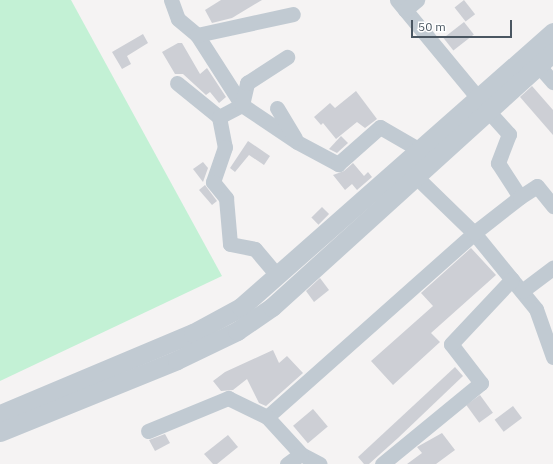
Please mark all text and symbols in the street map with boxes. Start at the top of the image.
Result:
scale bar [413,12,514,38]
text: 50 m [418,19,446,34]

